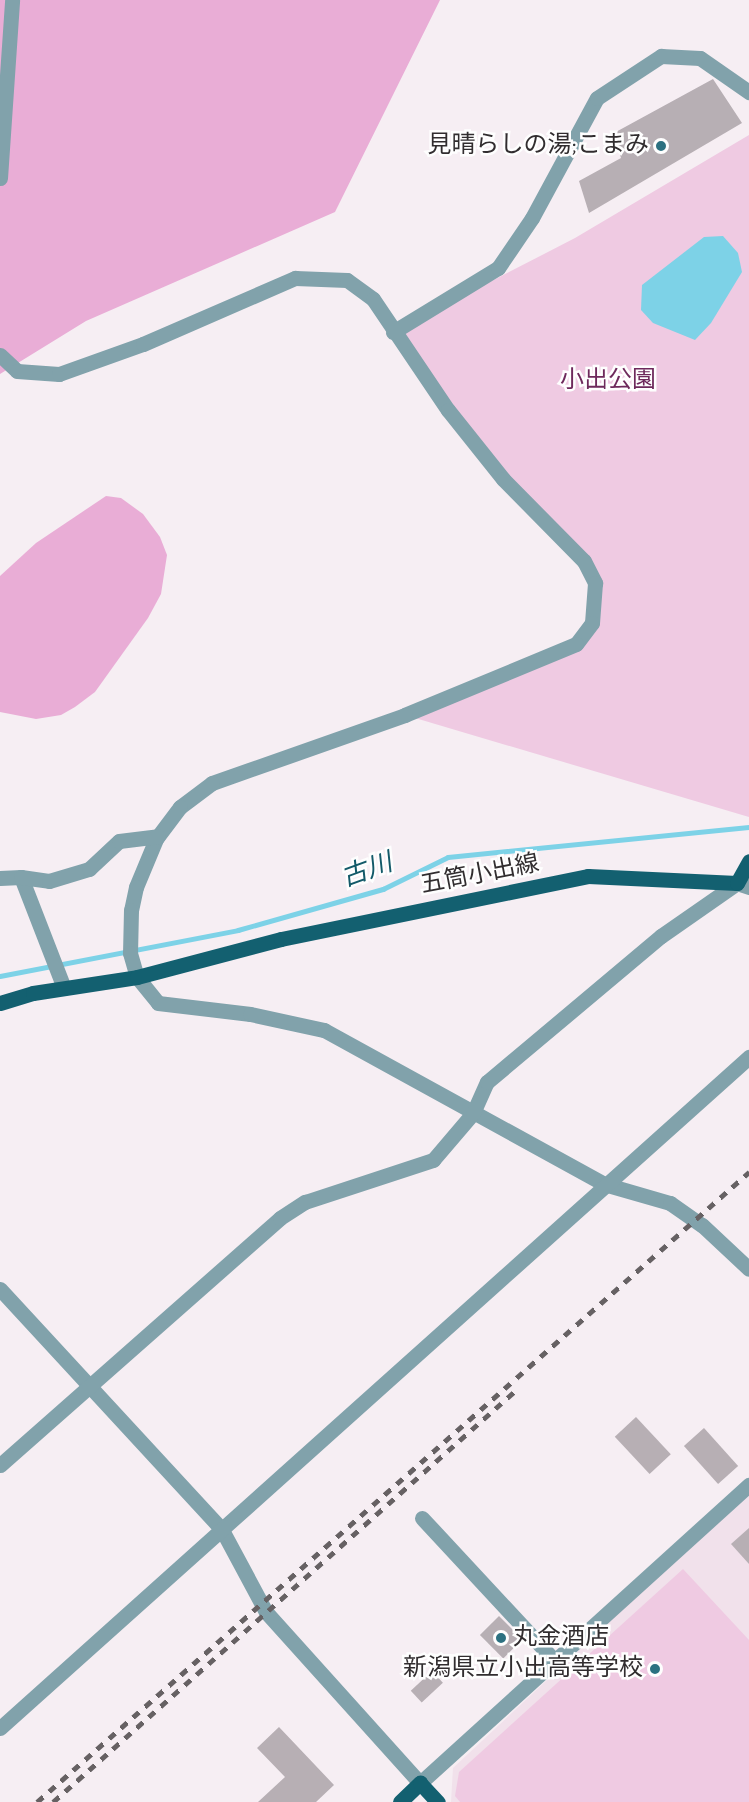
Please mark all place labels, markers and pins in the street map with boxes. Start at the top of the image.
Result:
place label: 見晴らしの湯;こまみ [428,132,649,160]
marker: 見晴らしの湯;こまみ [654,139,668,153]
place label: 丸金酒店 [513,1624,609,1652]
marker: 丸金酒店 [494,1631,508,1645]
place label: 新潟県立小出高等学校 [403,1655,643,1683]
marker: 新潟県立小出高等学校 [648,1662,662,1676]

